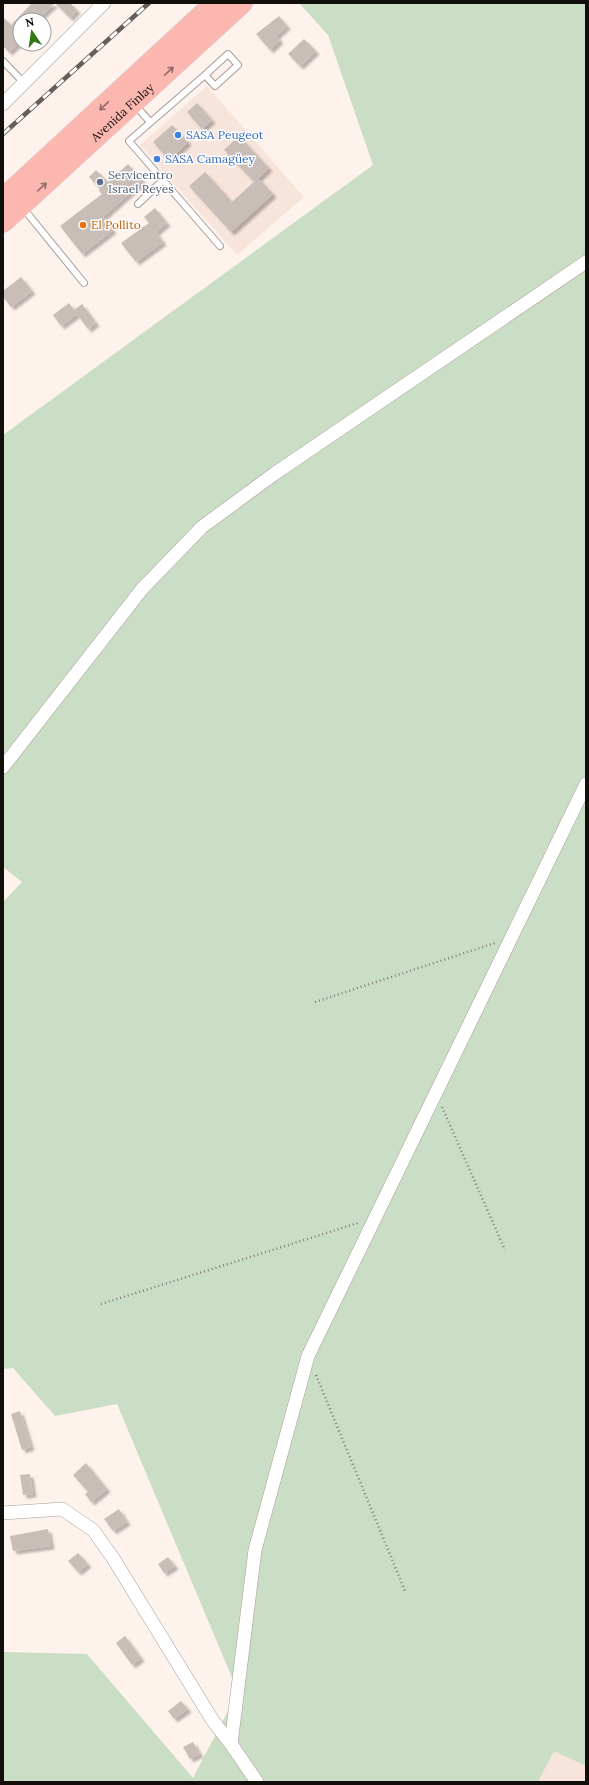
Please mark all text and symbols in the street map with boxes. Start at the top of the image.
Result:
north arrow [12,12,52,52]
text: N [24,14,36,30]
one-way arrow [164,66,174,75]
street label: Avenida Finlay [87,79,157,145]
one-way arrow [99,101,109,110]
place label: SASA Peugeot [186,127,264,142]
marker: SASA Peugeot [173,130,183,140]
place label: SASA Camagüey [165,151,256,166]
marker: SASA Camagüey [152,154,162,164]
place label: Servicentro Israel Reyes [108,167,174,196]
marker: Servicentro Israel Reyes [95,177,105,187]
one-way arrow [37,183,47,192]
place label: El Pollito [91,217,141,232]
marker: El Pollito [78,220,88,230]

